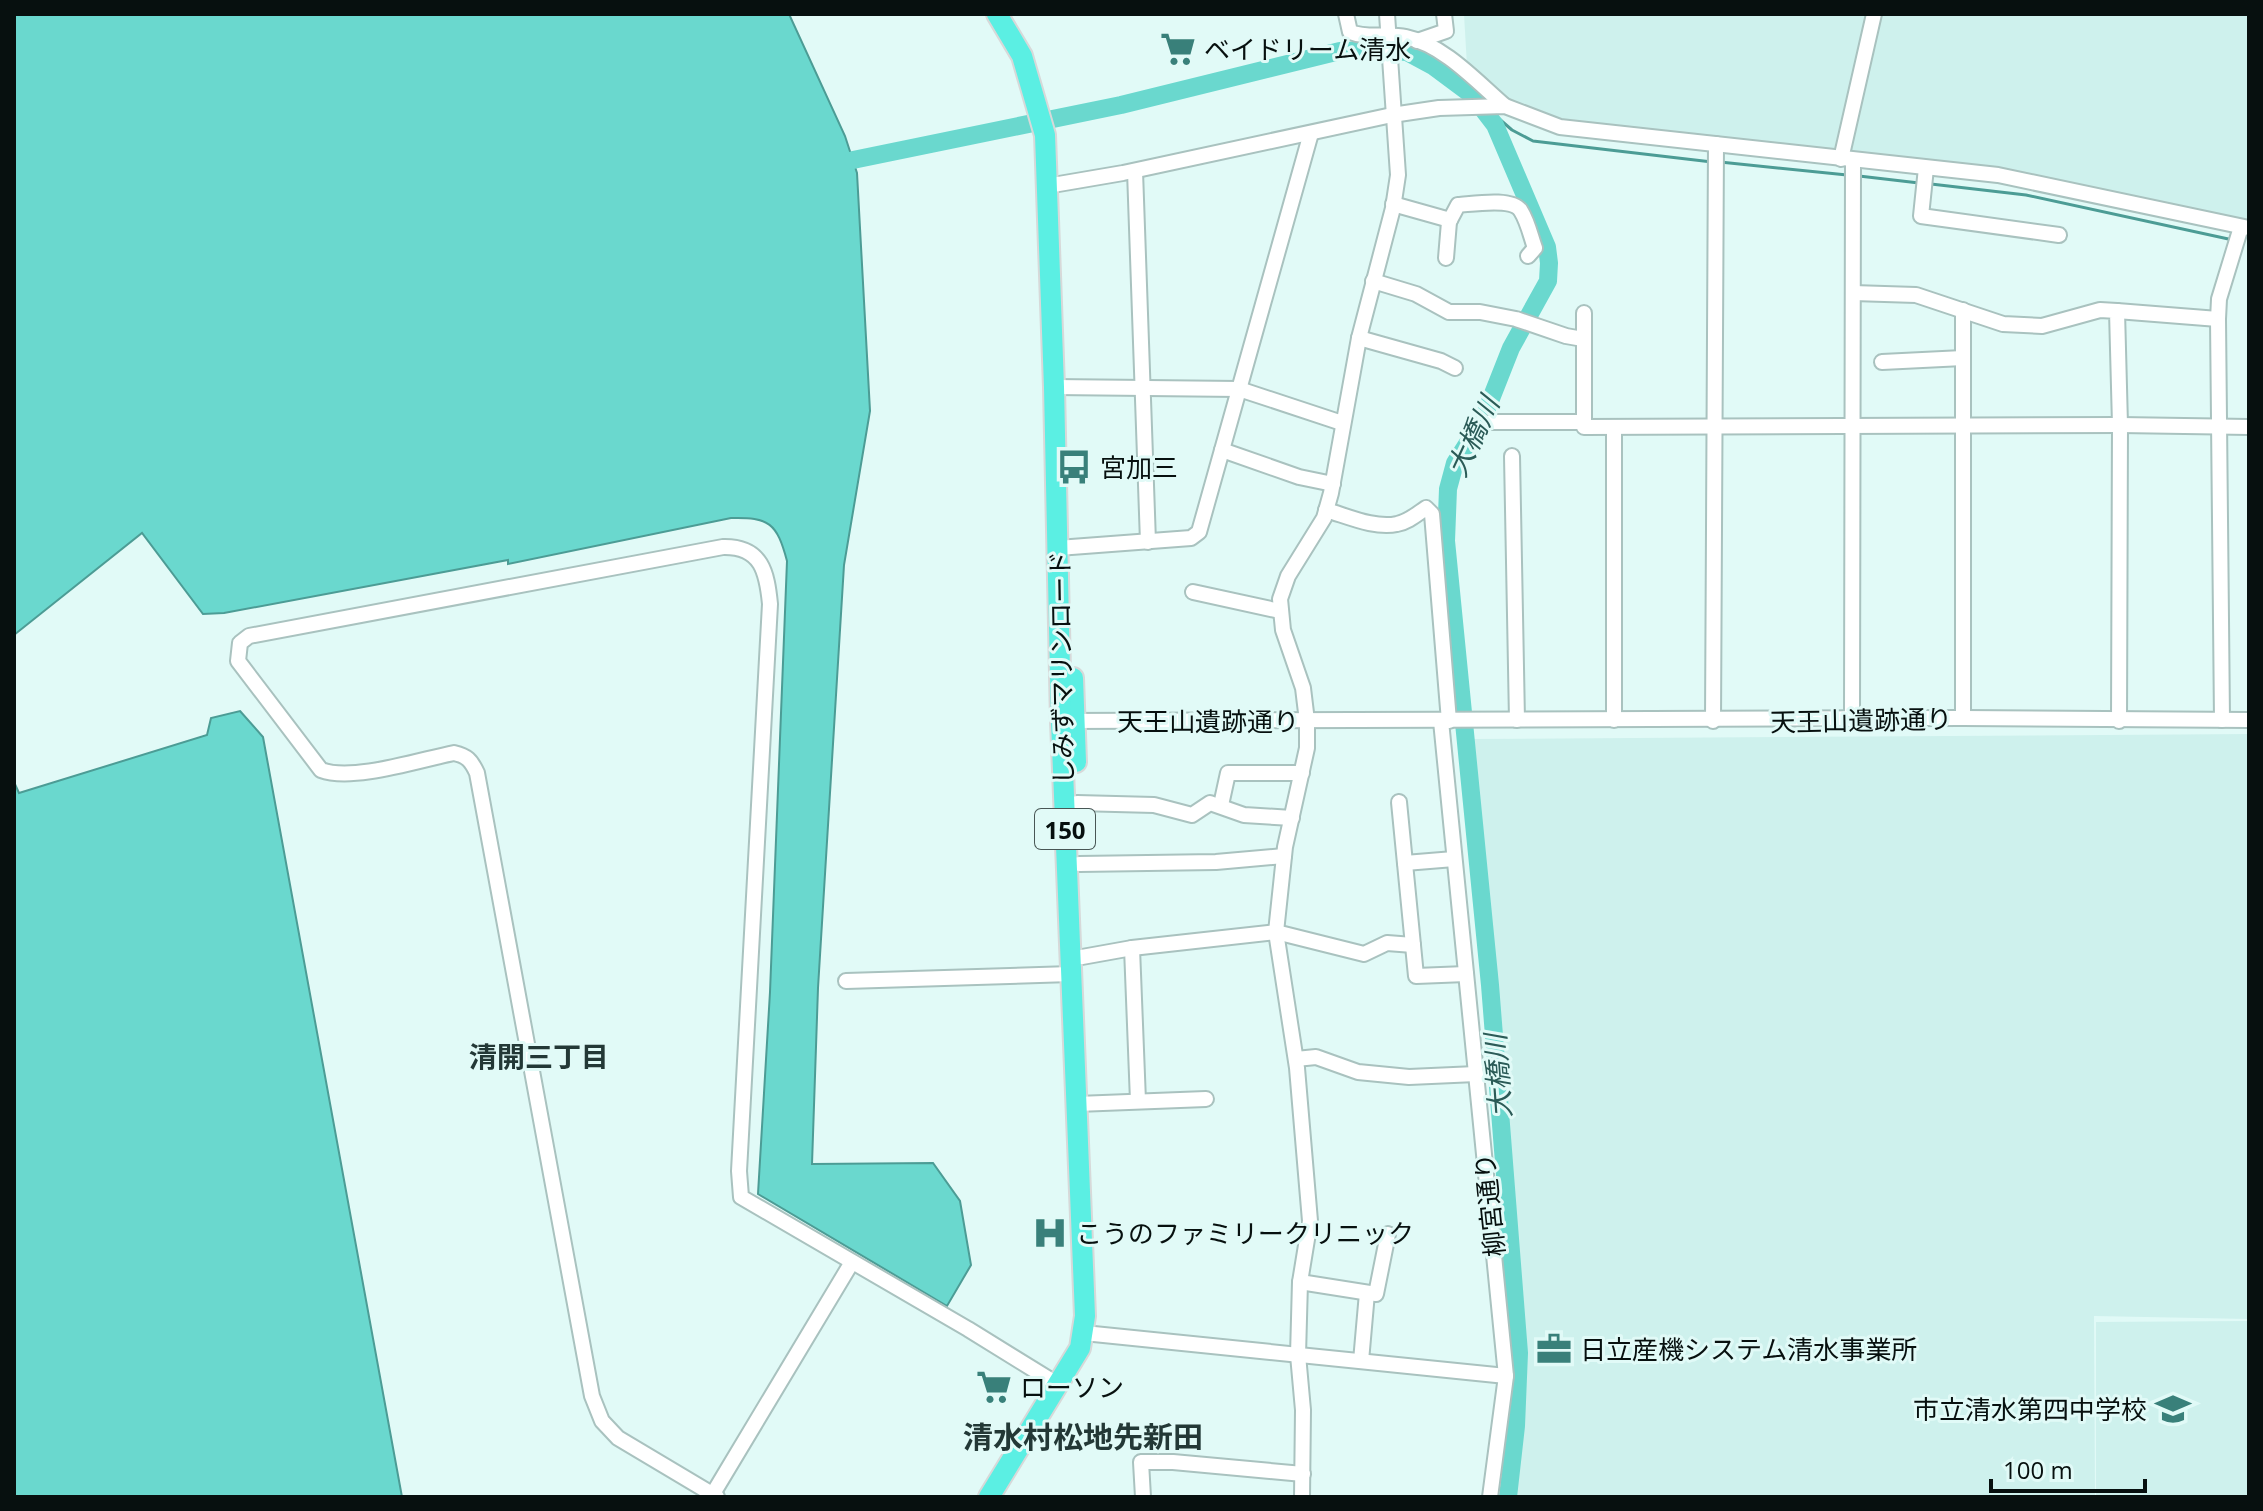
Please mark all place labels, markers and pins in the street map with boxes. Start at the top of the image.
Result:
supermarket icon: ベイドリーム清水 [1159,30,1197,68]
place label: ベイドリーム清水 [1204,31,1411,67]
bus stop icon: 宮加三 [1055,448,1093,486]
place label: 宮加三 [1100,449,1178,485]
hospital icon: こうのファミリークリニック [1031,1214,1069,1252]
place label: こうのファミリークリニック [1076,1215,1414,1251]
office icon: 日立産機システム清水事業所 [1535,1330,1573,1368]
place label: 日立産機システム清水事業所 [1580,1331,1917,1367]
supermarket icon: ローソン [975,1368,1013,1406]
place label: ローソン [1020,1369,1124,1405]
school or university icon: 市立清水第四中学校 [2154,1390,2192,1428]
place label: 市立清水第四中学校 [1913,1391,2147,1427]

